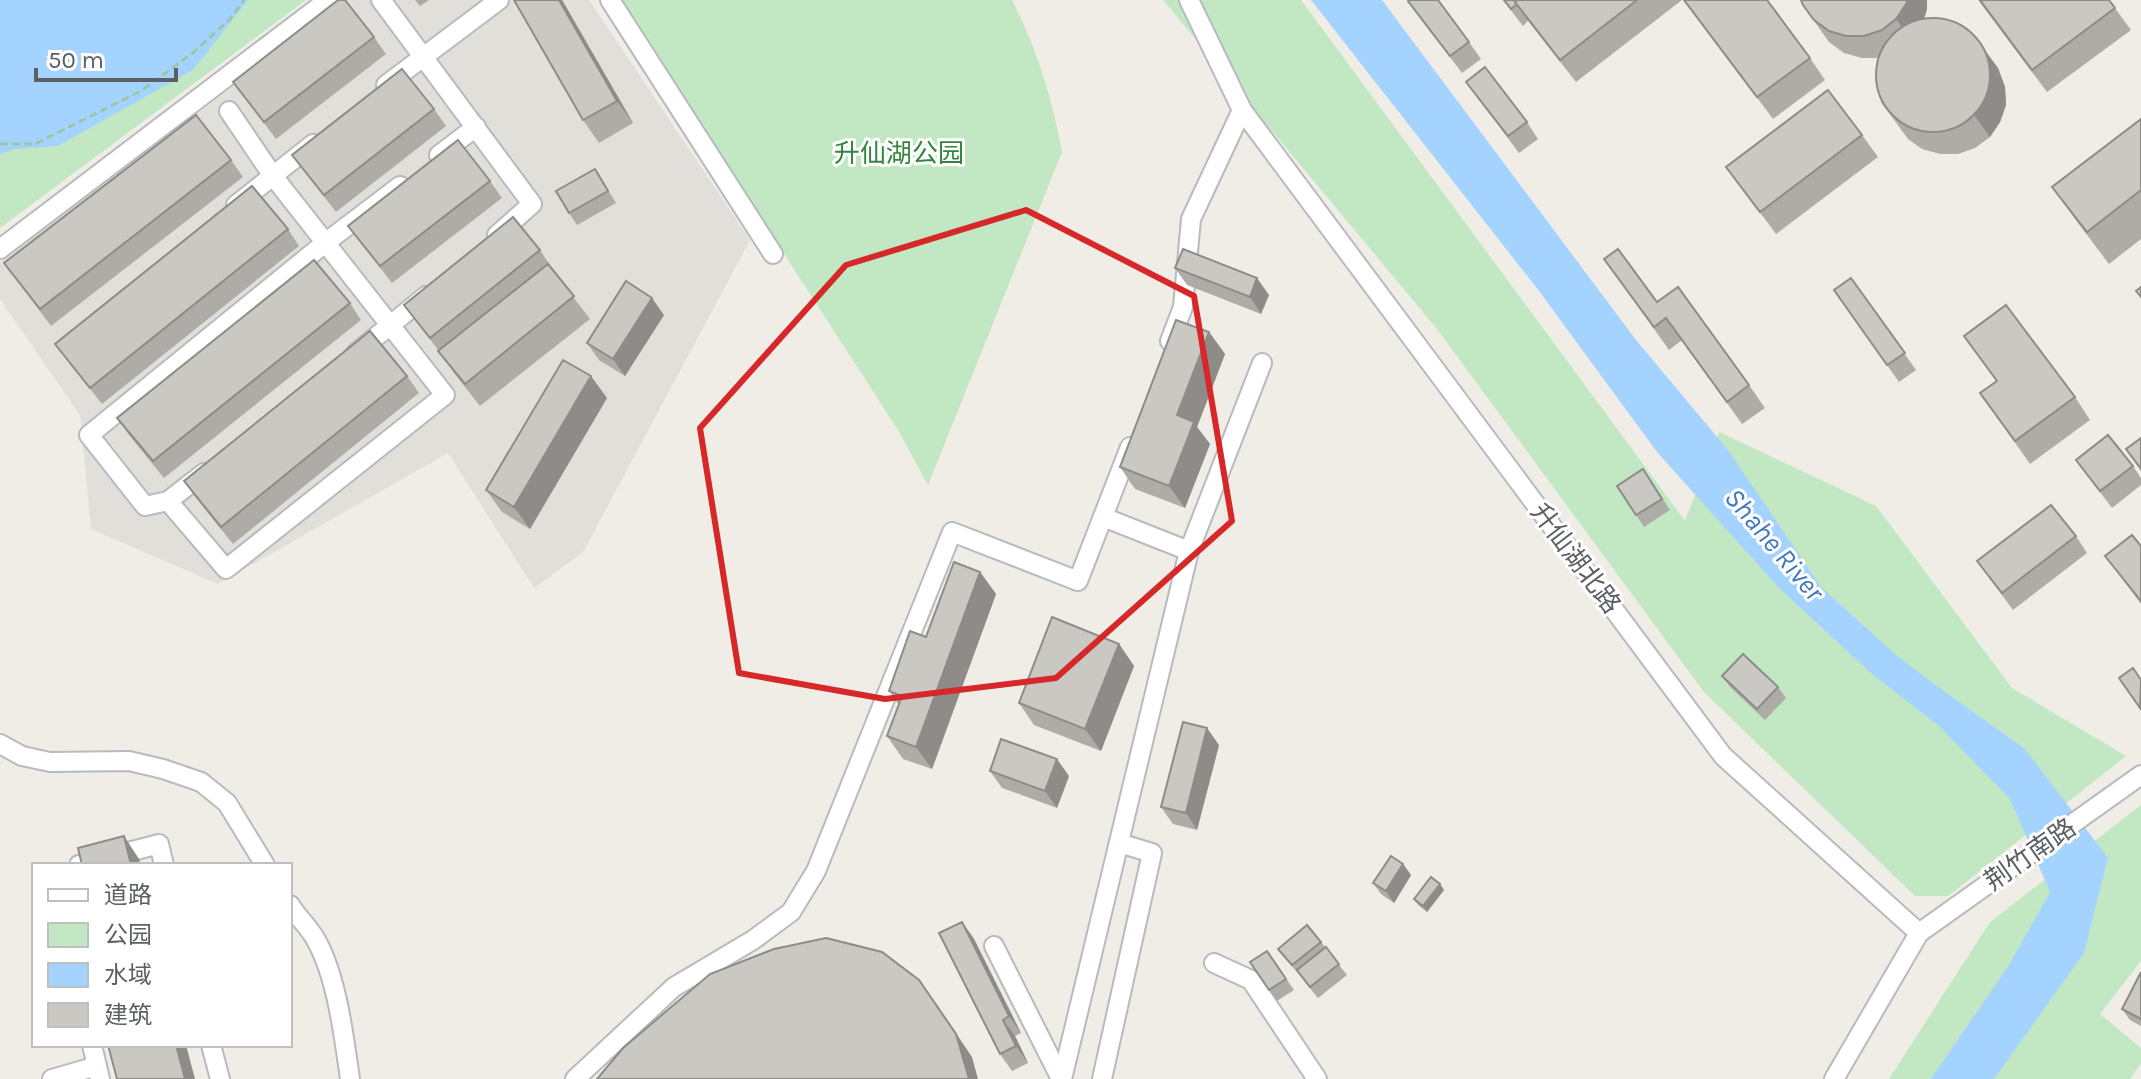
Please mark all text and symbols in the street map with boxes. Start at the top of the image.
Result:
scale bar [36,32,176,82]
text: 50 m [48,46,104,74]
park label: 升仙湖公园 [834,138,964,169]
water label: Shahe River [1718,481,1832,608]
street label: 升仙湖北路 [1524,497,1627,620]
street label: 荆竹南路 [1979,812,2082,897]
legend [32,863,292,1047]
text: 道路 [104,881,152,909]
text: 公园 [104,921,152,949]
text: 水域 [104,961,152,989]
text: 建筑 [104,1001,152,1029]

